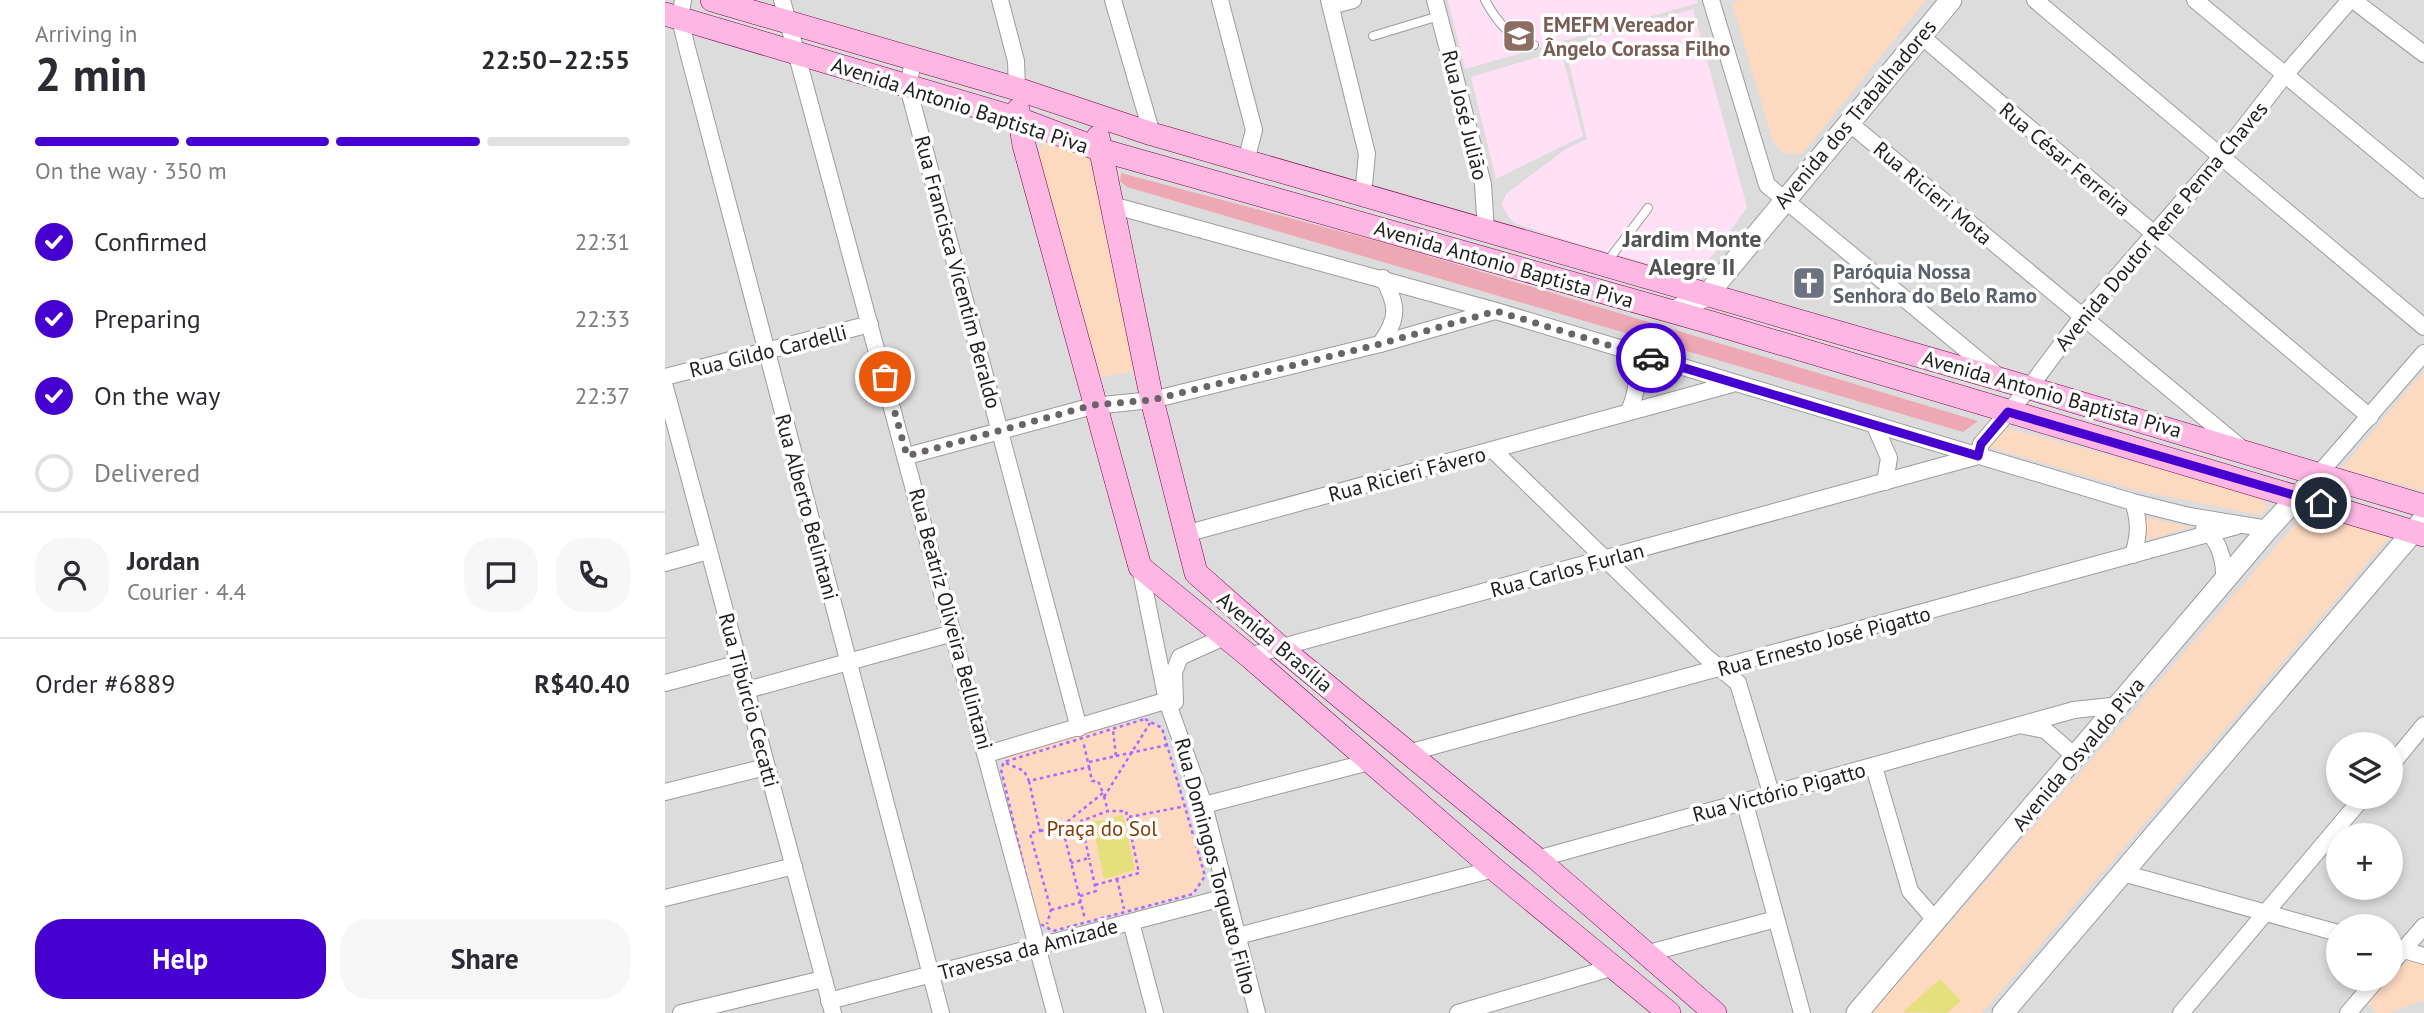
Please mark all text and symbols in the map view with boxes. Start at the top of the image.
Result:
place label: EMEFM Vereador Ângelo Corassa Filho [1543,11,1730,62]
street label: Avenida dos Trabalhadores [1768,14,1942,214]
school or university icon: EMEFM Vereador Ângelo Corassa Filho [1500,17,1538,55]
text: Arriving in [35,19,137,48]
text: 22:50–22:55 [481,43,630,76]
text: 2 min [35,44,147,104]
street label: Rua José Julião [1436,47,1494,183]
street label: Avenida Antonio Baptista Piva [828,51,1092,159]
street label: Rua César Ferreira [1994,96,2136,222]
street label: Avenida Doutor Rene Penna Chaves [2049,96,2273,356]
street label: Rua Francisca Vicentim Beraldo [909,132,1007,412]
street label: Rua Ricieri Mota [1868,135,1998,251]
text: On the way · 350 m [35,156,227,185]
street label: Avenida Antonio Baptista Piva [1371,214,1637,314]
icon: check [35,223,73,261]
district label: Jardim Monte Alegre II [1622,223,1761,282]
text: Confirmed [94,225,207,258]
text: 22:31 [575,227,630,256]
place label: Paróquia Nossa Senhora do Belo Ramo [1833,258,2037,309]
church icon: Paróquia Nossa Senhora do Belo Ramo [1790,264,1828,302]
icon: check [35,300,73,338]
text: Preparing [94,302,201,335]
text: 22:33 [575,304,630,333]
street label: Rua Gildo Cardelli [686,318,850,384]
courier [1616,323,1686,393]
icon: car [1632,339,1670,377]
street label: Avenida Antonio Baptista Piva [1919,344,2185,444]
pin [855,347,915,407]
icon: bag [866,358,904,396]
icon: check [35,377,73,415]
text: On the way [94,379,220,412]
text: 22:37 [575,381,630,410]
street label: Rua Alberto Belintani [769,411,845,603]
street label: Rua Ricieri Fávero [1325,440,1489,508]
text: Delivered [94,456,200,489]
pin [2291,473,2351,533]
icon: home [2302,484,2340,522]
street label: Rua Beatriz Oliveira Bellintani [903,485,999,753]
street label: Rua Carlos Furlan [1487,537,1647,603]
button: person [35,538,109,612]
button: chat [464,538,538,612]
button: phone [556,538,630,612]
text: Jordan [127,544,200,577]
text: Courier · 4.4 [127,577,246,606]
street label: Avenida Brasília [1212,586,1338,698]
street label: Rua Ernesto José Pigatto [1714,600,1934,682]
street label: Rua Tibúrcio Cecatti [713,610,785,790]
text: Order #6889 [35,667,175,700]
text: R$40.40 [534,667,630,700]
street label: Avenida Osvaldo Piva [2006,672,2150,836]
map controls [2326,732,2403,991]
button: layers [2326,732,2403,809]
street label: Rua Domingos Torquato Filho [1169,735,1263,997]
street label: Rua Victório Pigatto [1689,756,1869,828]
park label: Praça do Sol [1047,815,1157,842]
button: + [2326,823,2403,900]
street label: Travessa da Amizade [935,912,1121,986]
button: − [2326,914,2403,991]
button: Help [35,919,326,999]
button: Share [340,919,630,999]

